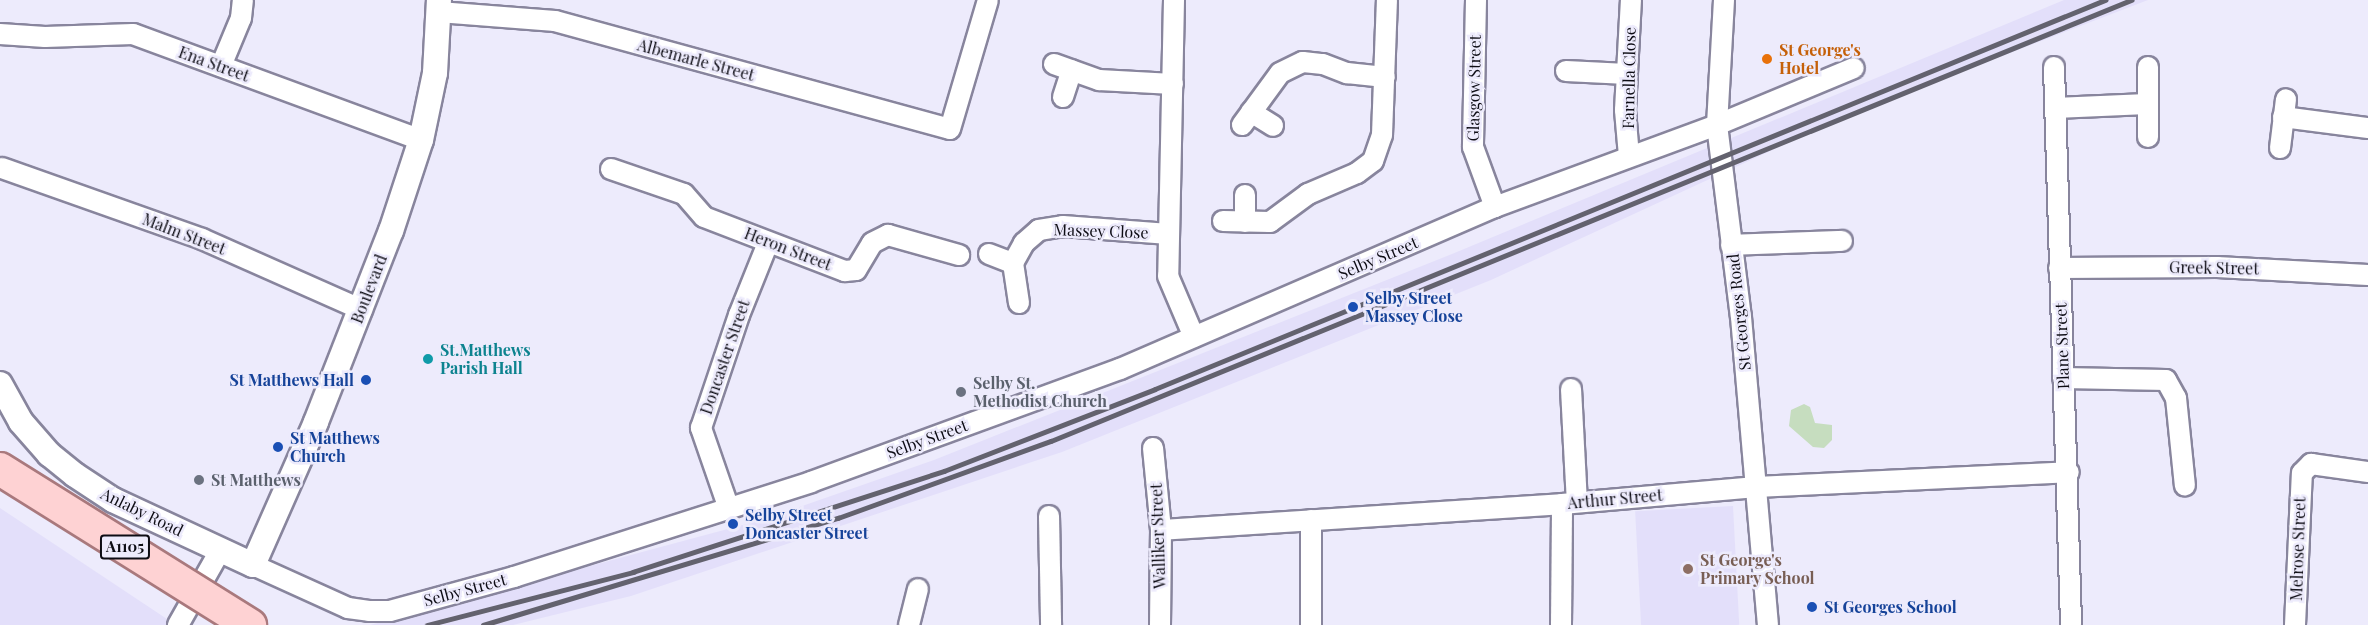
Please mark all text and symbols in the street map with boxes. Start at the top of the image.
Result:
street label: Farnella Close [1619,27,1639,129]
street label: Glasgow Street [1463,34,1485,142]
street label: Albemarle Street [635,35,757,85]
place label: St George's Hotel [1779,40,1861,78]
street label: Ena Street [176,42,252,86]
marker: St George's Hotel [1760,52,1774,66]
street label: Malm Street [140,209,228,259]
street label: Massey Close [1053,220,1149,242]
street label: Heron Street [742,224,834,274]
street label: Selby Street [1335,233,1421,283]
street label: Boulevard [347,252,391,326]
street label: St Georges Road [1723,253,1755,371]
street label: Greek Street [2169,258,2259,278]
place label: Selby Street Massey Close [1365,288,1463,326]
street label: Doncaster Street [696,297,754,417]
marker: Selby Street Massey Close [1346,300,1360,314]
street label: Plane Street [2051,303,2073,389]
place label: St.Matthews Parish Hall [440,340,531,378]
marker: St.Matthews Parish Hall [421,352,435,366]
place label: St Matthews Hall [229,370,354,390]
marker: St Matthews Hall [359,373,373,387]
place label: Selby St. Methodist Church [973,373,1107,411]
marker: Selby St. Methodist Church [954,385,968,399]
street label: Selby Street [884,415,970,463]
place label: St Matthews Church [290,428,380,466]
marker: St Matthews Church [271,440,285,454]
place label: St Matthews [211,470,301,490]
marker: St Matthews [192,473,206,487]
street label: Walliker Street [1147,483,1169,589]
street label: Anlaby Road [98,484,186,540]
street label: Arthur Street [1567,485,1663,513]
street label: Melrose Street [2287,497,2309,601]
place label: Selby Street Doncaster Street [745,505,869,543]
marker: Selby Street Doncaster Street [726,517,740,531]
road number: A1105 [100,535,150,559]
place label: St George's Primary School [1700,550,1815,588]
marker: St George's Primary School [1681,562,1695,576]
street label: Selby Street [421,570,509,610]
place label: St Georges School [1824,597,1957,617]
marker: St Georges School [1805,600,1819,614]

